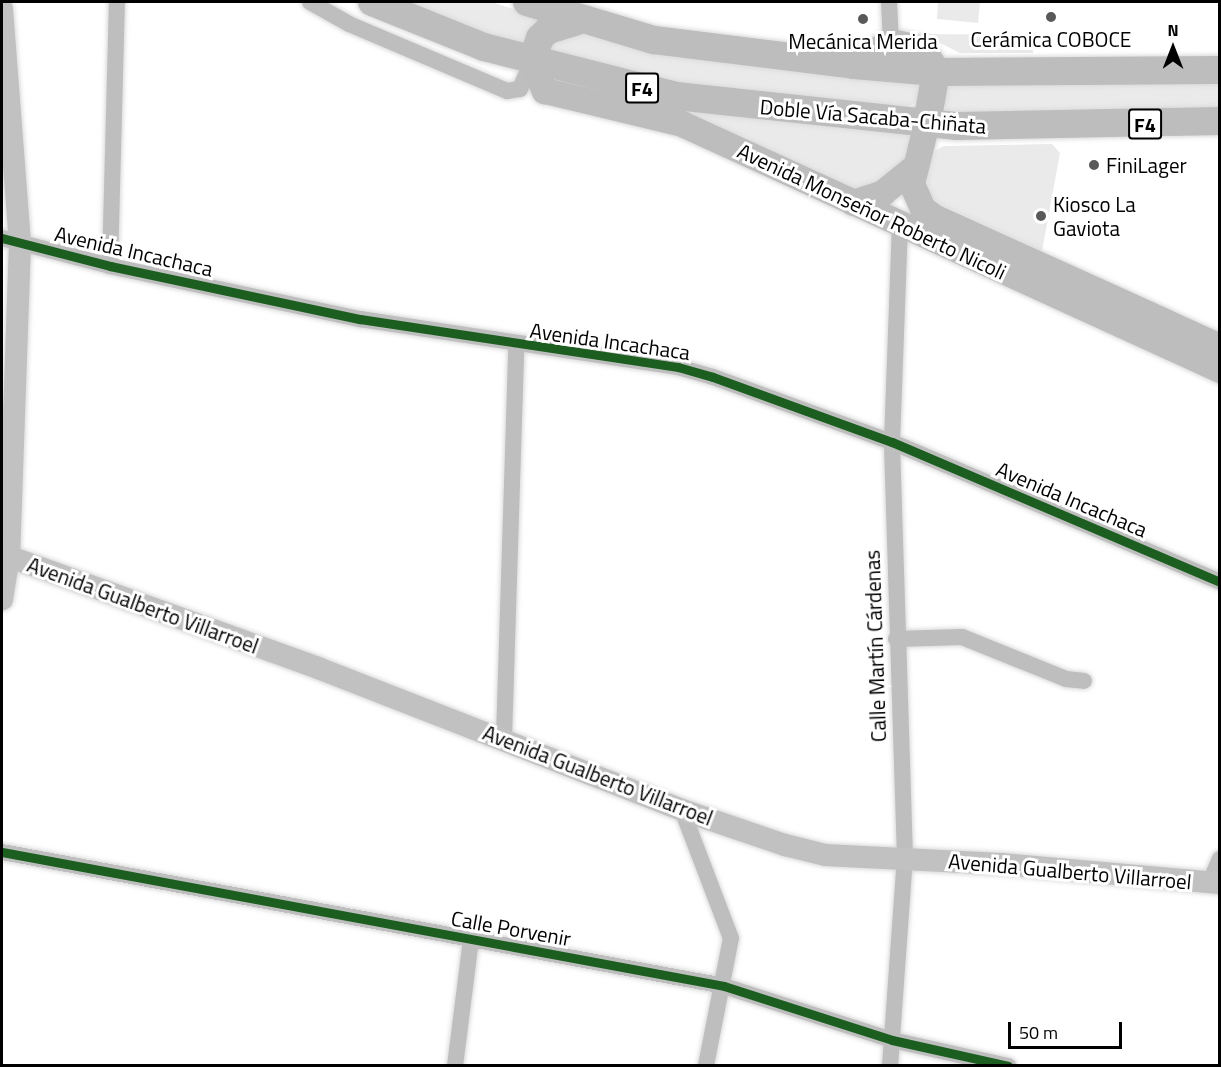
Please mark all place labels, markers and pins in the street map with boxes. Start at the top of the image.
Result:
marker: Cerámica COBOCE [1044,10,1058,24]
marker: Mecánica Merida [856,12,870,26]
place label: Cerámica COBOCE [971,26,1131,52]
place label: Mecánica Merida [788,28,938,54]
place label: FiniLager [1106,152,1187,178]
marker: FiniLager [1087,158,1101,172]
place label: Kiosco La Gaviota [1053,191,1136,241]
marker: Kiosco La Gaviota [1034,209,1048,223]

